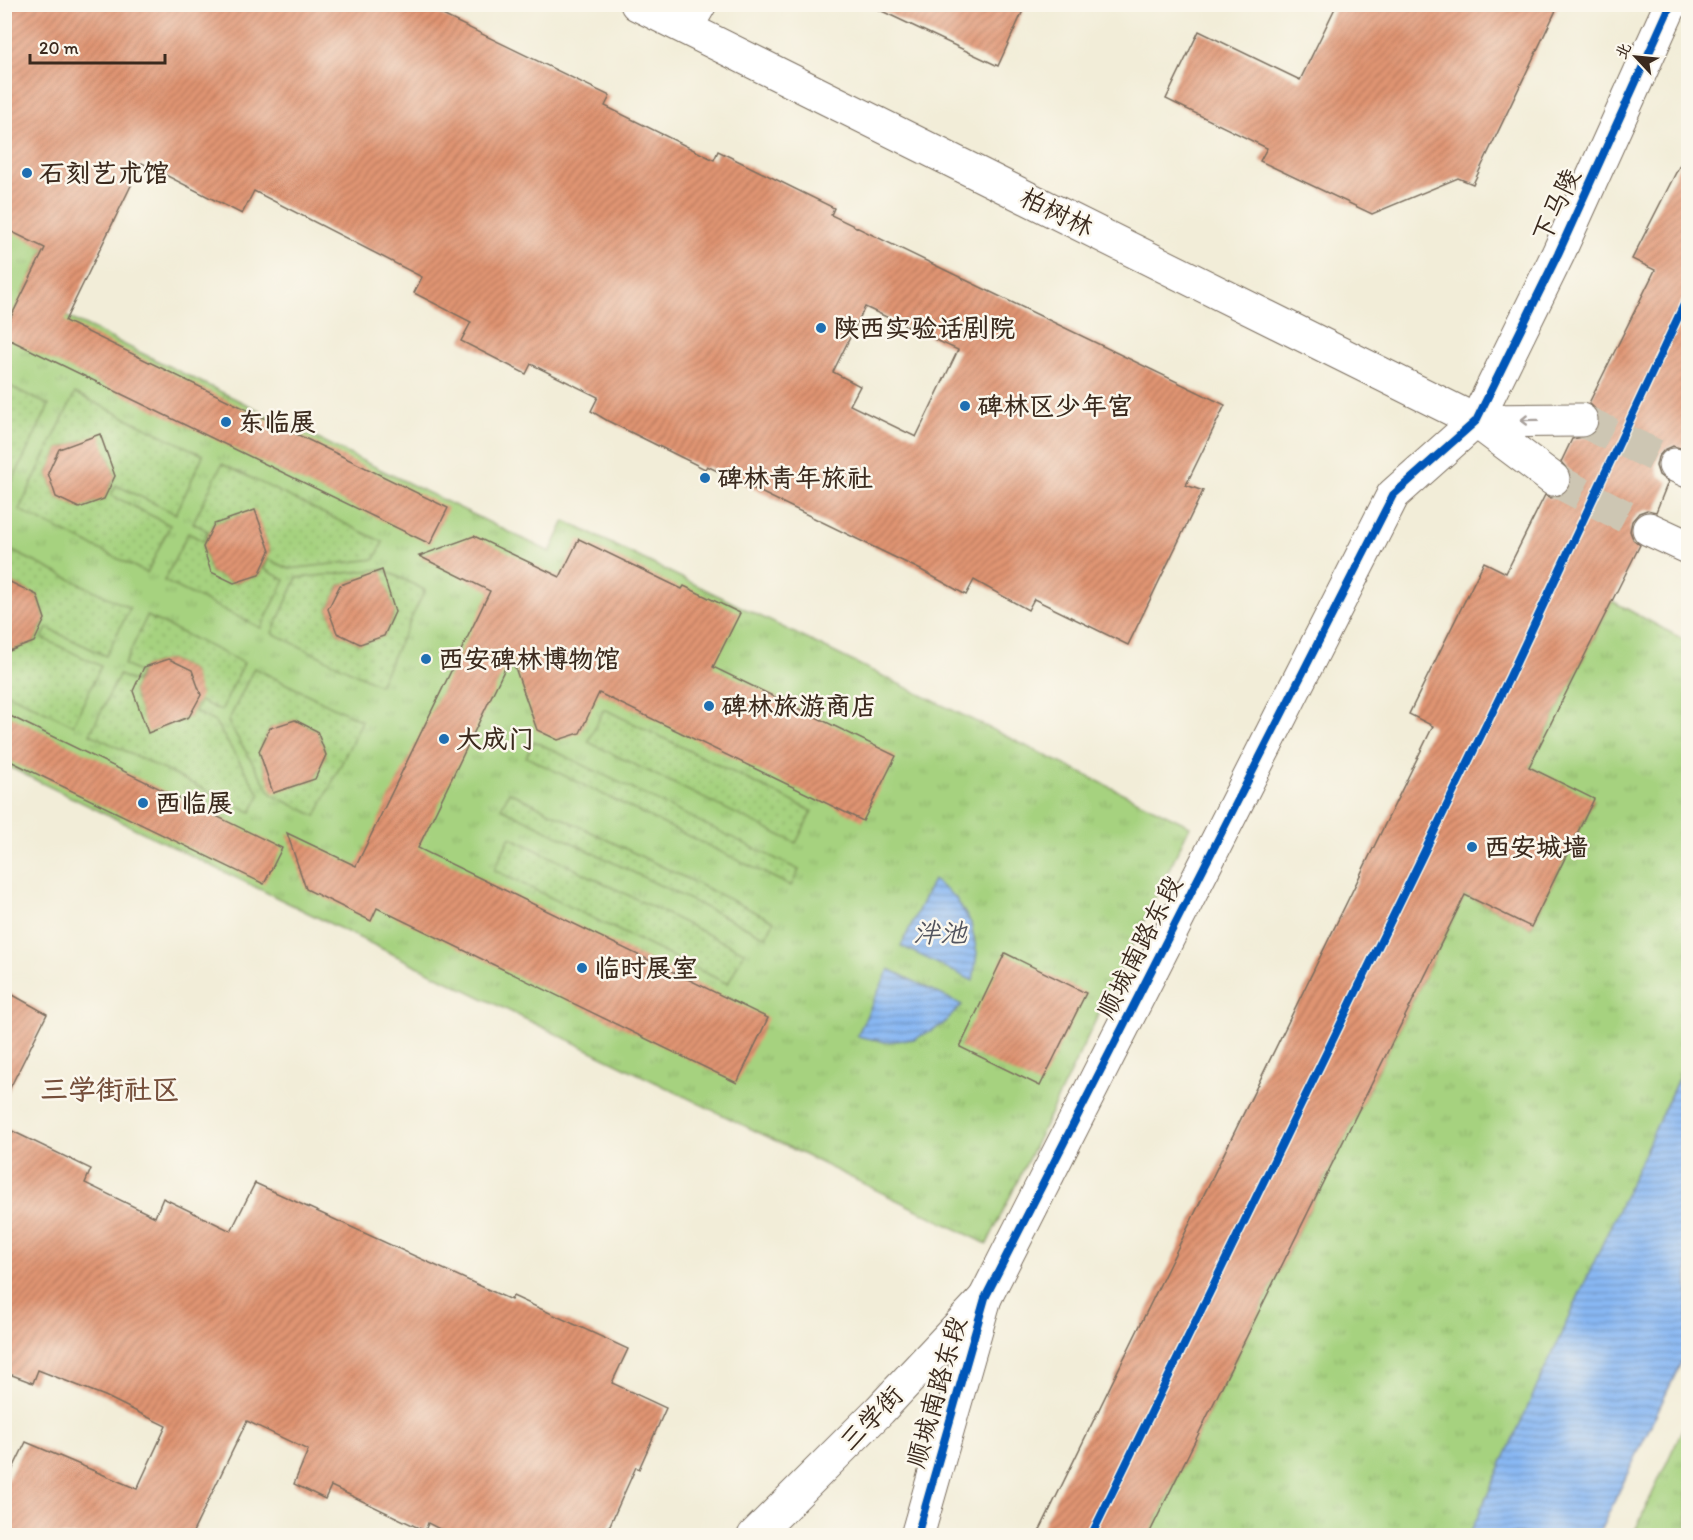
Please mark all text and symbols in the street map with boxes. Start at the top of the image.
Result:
scale bar [30,27,165,65]
north arrow [1606,27,1666,87]
text: 20 m [39,37,79,59]
text: 北 [1611,39,1635,62]
place label: 石刻艺术馆 [39,157,169,189]
street label: 下马陵 [1525,163,1587,247]
marker: 石刻艺术馆 [20,166,34,180]
street label: 柏树林 [1015,181,1099,243]
place label: 陕西实验话剧院 [833,312,1015,344]
marker: 陕西实验话剧院 [814,321,828,335]
place label: 碑林区少年宫 [977,390,1133,422]
marker: 碑林区少年宫 [958,399,972,413]
place label: 东临展 [238,406,316,438]
marker: 东临展 [219,415,233,429]
one-way arrow [1519,415,1539,426]
place label: 碑林青年旅社 [717,462,873,494]
marker: 碑林青年旅社 [698,471,712,485]
place label: 西安碑林博物馆 [438,643,620,675]
marker: 西安碑林博物馆 [419,652,433,666]
place label: 碑林旅游商店 [721,690,877,722]
marker: 碑林旅游商店 [702,699,716,713]
place label: 大成门 [456,723,534,755]
marker: 大成门 [437,732,451,746]
place label: 西临展 [155,787,233,819]
marker: 西临展 [136,796,150,810]
place label: 西安城墙 [1484,831,1588,863]
marker: 西安城墙 [1465,840,1479,854]
street label: 顺城南路东段 [1089,870,1189,1024]
water label: 泮池 [913,916,968,949]
place label: 临时展室 [594,952,698,984]
marker: 临时展室 [575,961,589,975]
district label: 三学街社区 [40,1072,180,1106]
street label: 顺城南路东段 [899,1313,973,1471]
street label: 三学街 [832,1379,910,1457]

